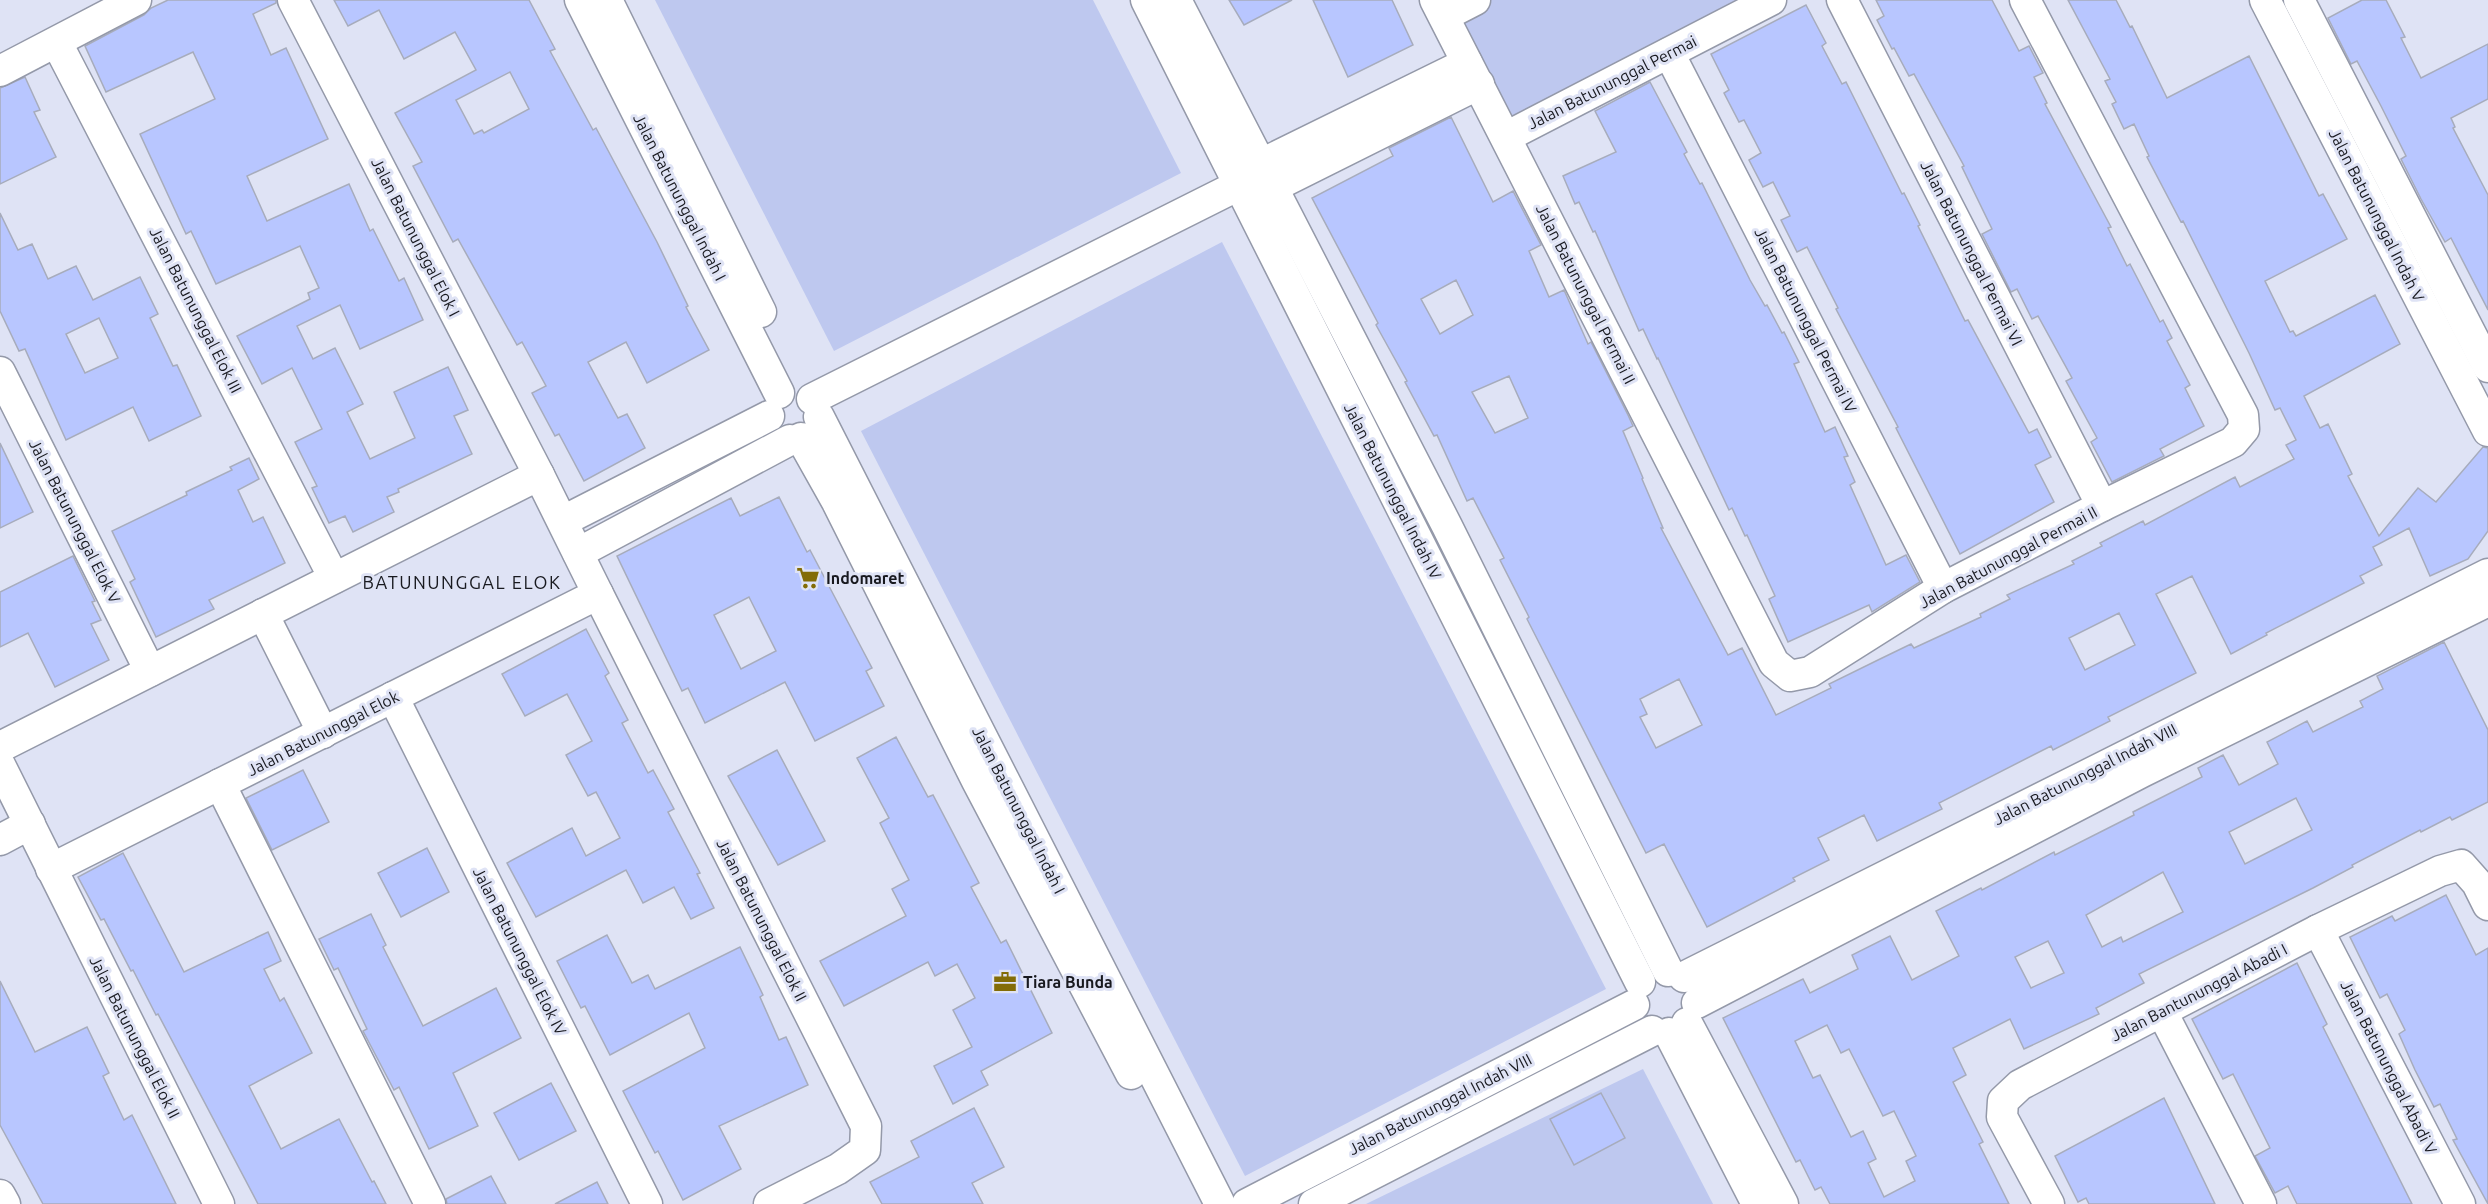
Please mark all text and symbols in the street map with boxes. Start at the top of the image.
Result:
street label: Jalan Batununggal Permai [1525,32,1699,132]
street label: Jalan Batununggal Indah I [630,111,730,283]
street label: Jalan Batununggal Indah V [2326,126,2428,304]
street label: Jalan Batununggal Elok I [368,155,464,319]
street label: Jalan Batununggal Permai VI [1917,158,2027,348]
street label: Jalan Batununggal Permai II [1533,201,1639,387]
street label: Jalan Batununggal Elok III [146,224,246,396]
street label: Jalan Batununggal Permai IV [1751,225,1861,415]
street label: Jalan Batununggal Indah IV [1341,400,1445,582]
street label: Jalan Batununggal Elok V [26,436,124,606]
street label: Jalan Batununggal Permai II [1916,502,2100,612]
supermarket icon: Indomaret [795,565,821,591]
place label: Indomaret [826,569,905,587]
district label: BATUNUNGGAL ELOK [363,572,561,592]
street label: Jalan Batununggal Elok [244,687,402,779]
street label: Jalan Batununggal Indah VIII [1990,720,2180,828]
street label: Jalan Batununggal Indah I [969,724,1069,896]
street label: Jalan Batununggal Elok II [713,836,811,1004]
street label: Jalan Batununggal Elok IV [470,864,570,1038]
street label: Jalan Bantununggal Abadi I [2108,940,2290,1044]
street label: Jalan Batununggal Elok II [86,953,184,1121]
office icon: Tiara Bunda [992,969,1018,995]
place label: Tiara Bunda [1023,973,1113,991]
street label: Jalan Batununggal Abadi V [2337,977,2441,1157]
street label: Jalan Batununggal Indah VIII [1345,1050,1535,1158]

